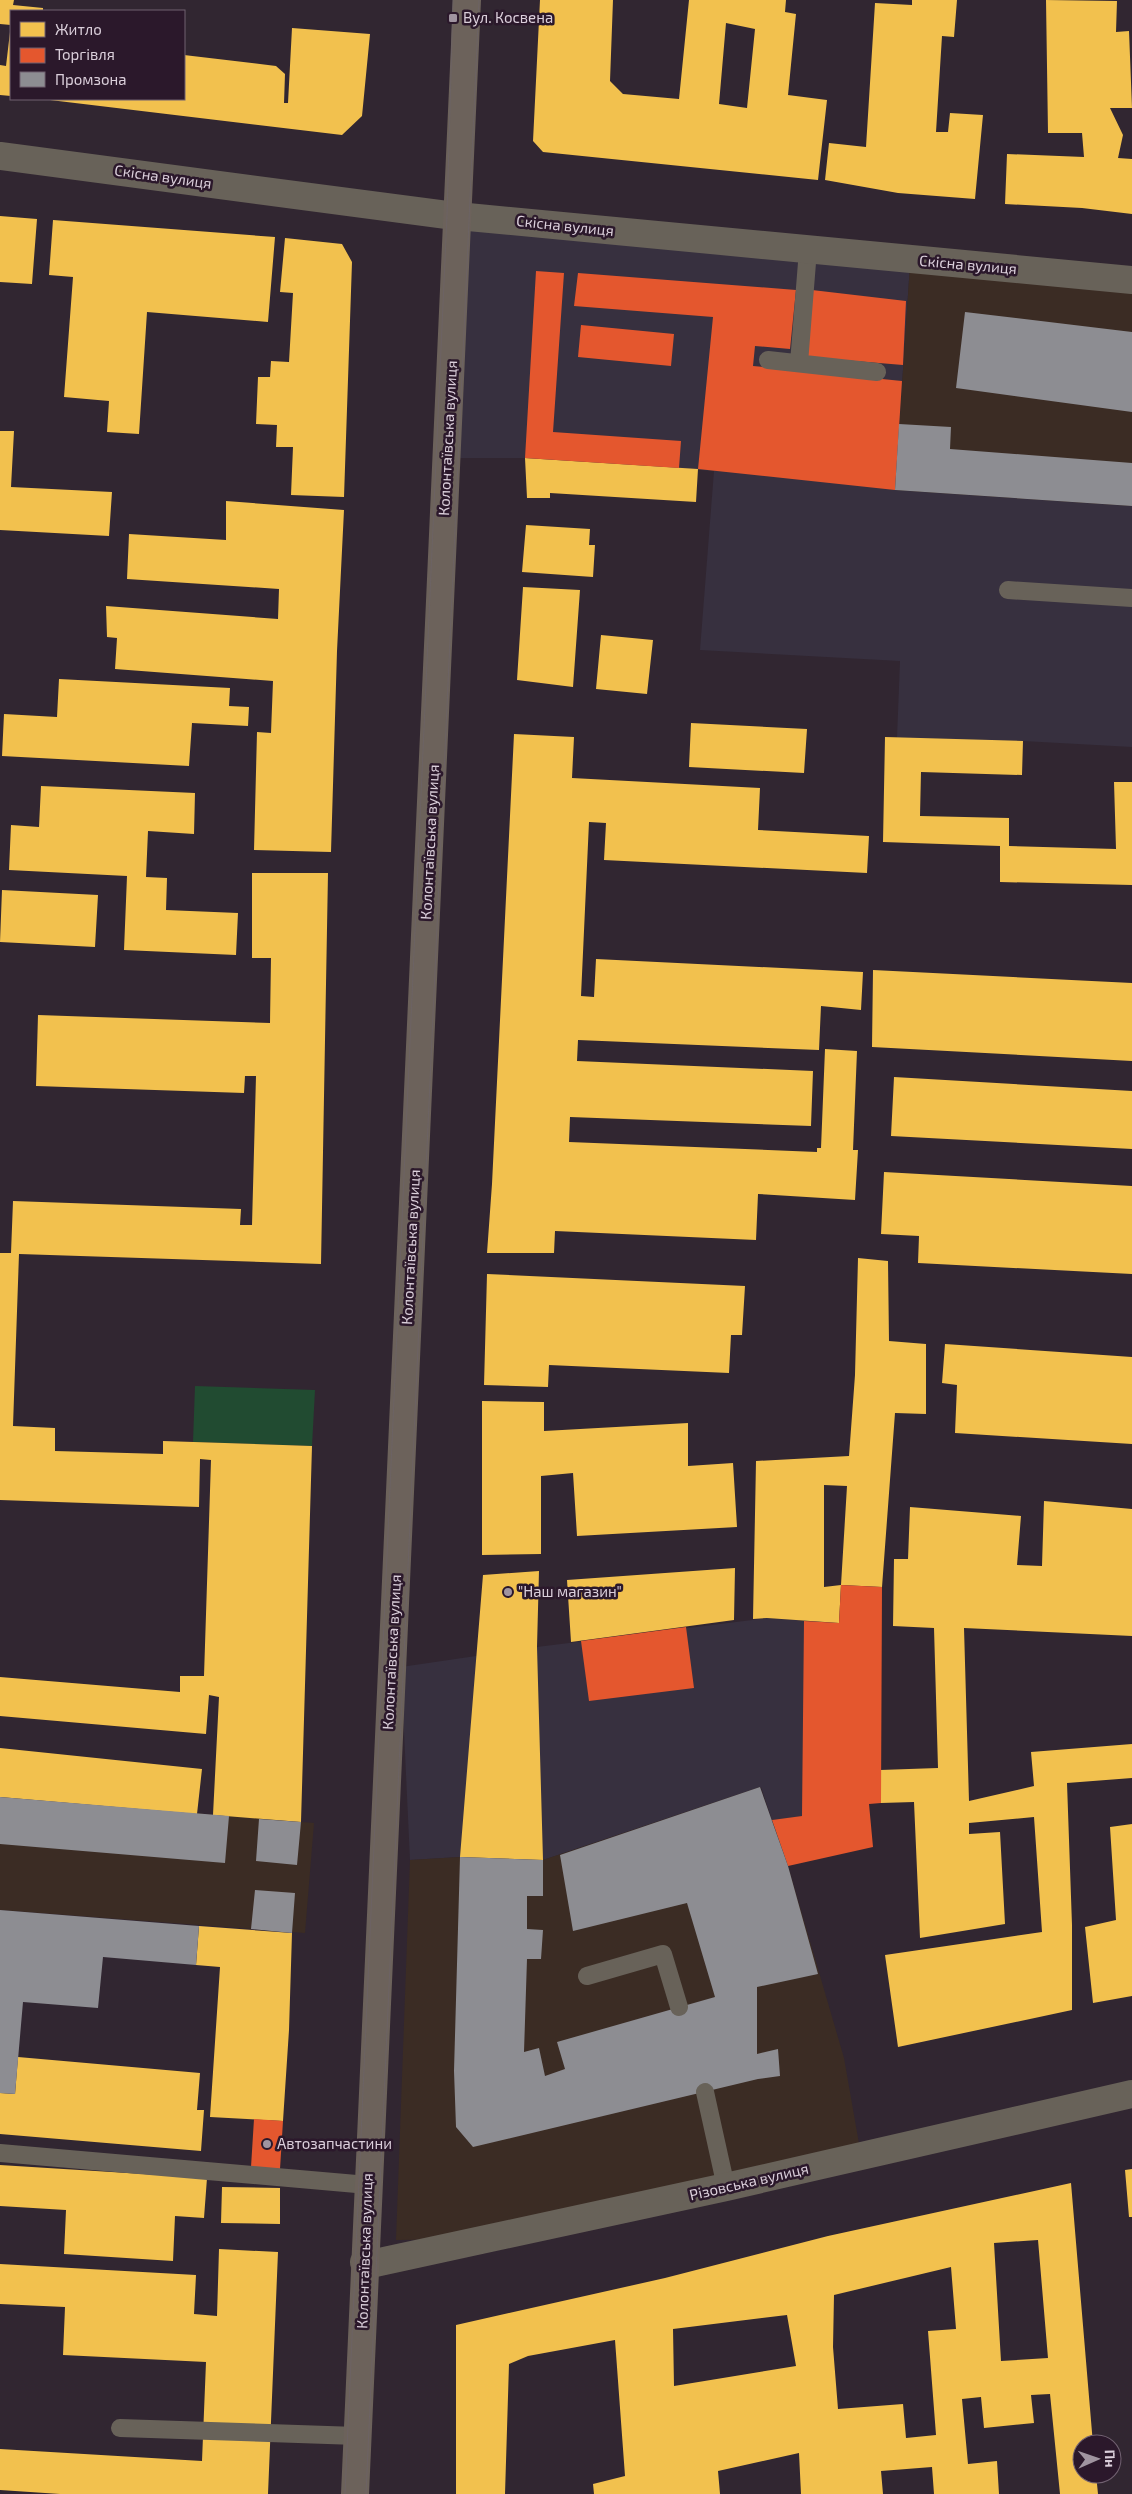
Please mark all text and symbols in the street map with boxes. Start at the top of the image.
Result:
place label: Вул. Косвена [463,8,553,27]
legend [10,10,185,100]
marker: Вул. Косвена [447,12,459,24]
text: Житло [55,20,102,38]
text: Торгівля [55,45,115,63]
text: Промзона [55,70,127,88]
street label: Cкісна вулиця [113,160,213,193]
street label: Cкісна вулиця [515,211,615,240]
street label: Cкісна вулиця [918,251,1018,278]
street label: Колонтаївська вулиця [434,360,461,516]
street label: Колонтаївська вулиця [416,764,443,920]
street label: Колонтаївська вулиця [397,1169,424,1325]
street label: Колонтаївська вулиця [378,1574,405,1730]
place label: "Наш магазин" [518,1582,622,1600]
marker: "Наш магазин" [502,1586,514,1598]
place label: Автозапчастини [277,2134,392,2152]
marker: Автозапчастини [261,2138,273,2150]
street label: Різовська вулиця [687,2159,810,2204]
street label: Колонтаївська вулиця [352,2173,377,2329]
north arrow [1072,2434,1122,2484]
text: Пн [1102,2449,1119,2468]

